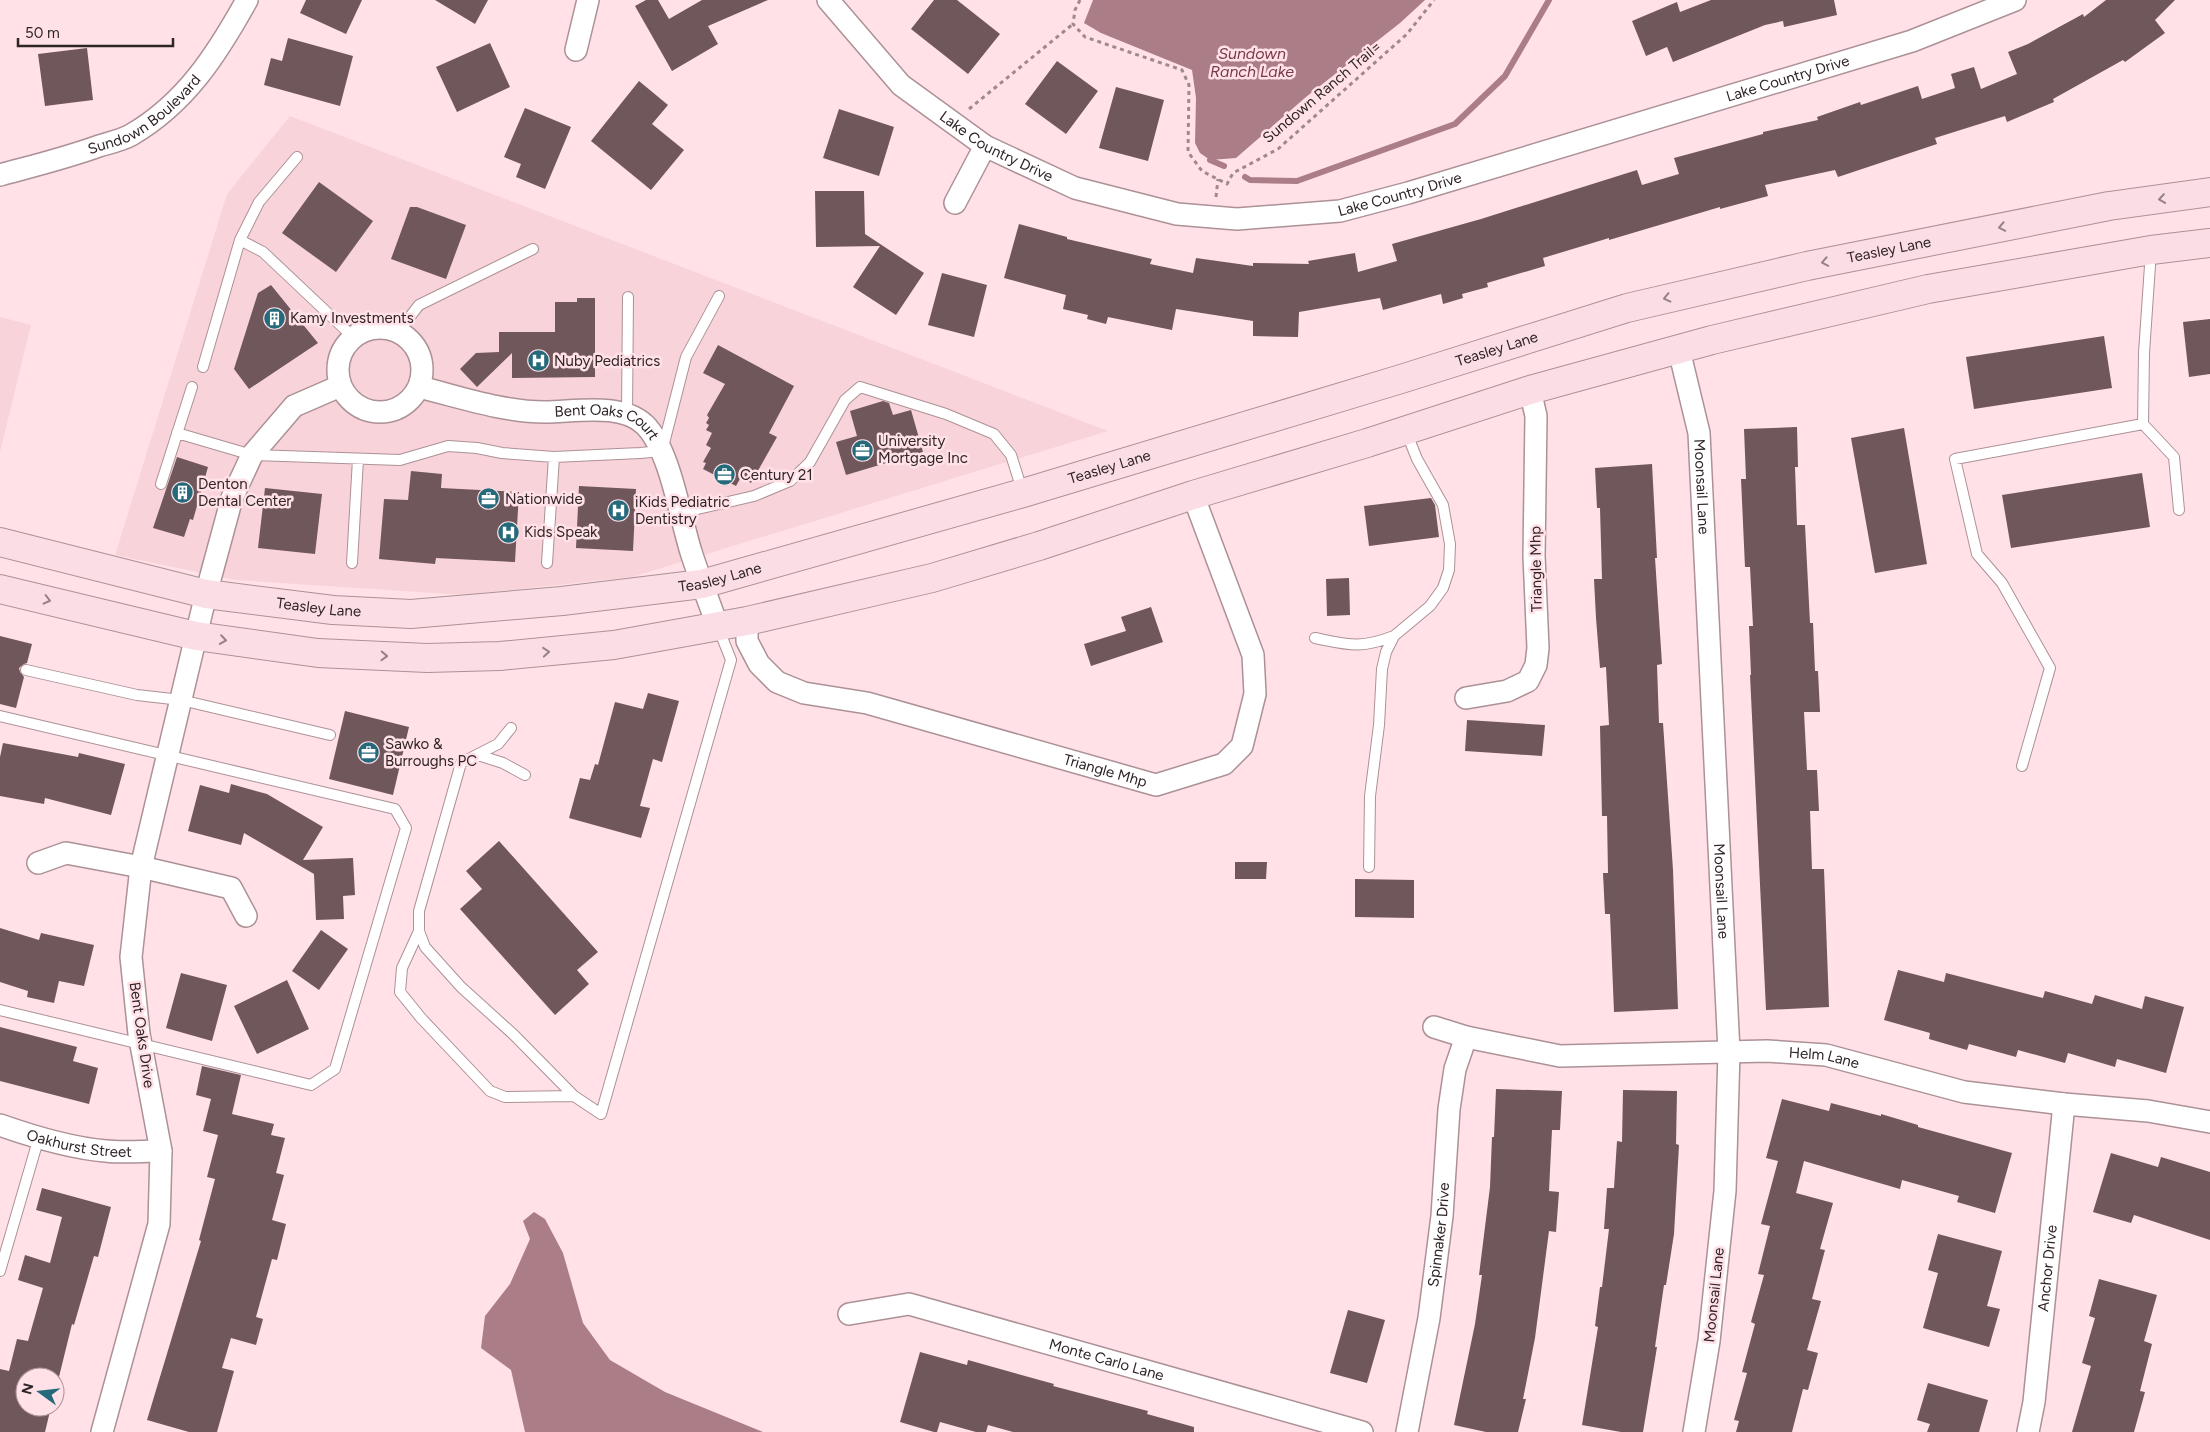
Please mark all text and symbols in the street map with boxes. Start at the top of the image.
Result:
scale bar [18,15,172,47]
text: 50 m [25,24,60,42]
street label: Sundown Ranch Trail= [1259,37,1385,147]
water label: Sundown Ranch Lake [1210,44,1294,81]
street label: Lake Country Drive [1724,51,1852,106]
street label: Sundown Boulevard [86,71,204,158]
street label: Lake Country Drive [936,107,1056,185]
street label: Lake Country Drive [1336,168,1464,220]
one-way arrow [2157,193,2165,204]
one-way arrow [1997,222,2006,232]
street label: Teasley Lane [1846,233,1933,267]
one-way arrow [1821,256,1830,267]
one-way arrow [1662,292,1671,303]
building icon: Kamy Investments [262,306,286,330]
place label: Kamy Investments [290,309,414,327]
street label: Teasley Lane [1453,328,1540,370]
hospital icon: Nuby Pediatrics [526,349,550,373]
place label: Nuby Pediatrics [554,352,660,370]
street label: Bent Oaks Court [554,401,663,444]
place label: University Mortgage Inc [878,432,968,467]
office icon: University Mortgage Inc [850,438,874,462]
street label: Moonsail Lane [1690,438,1713,535]
street label: Teasley Lane [1066,446,1153,488]
office icon: Century 21 [712,463,736,487]
place label: Century 21 [740,466,813,484]
place label: Denton Dental Center [198,475,291,510]
building icon: Denton Dental Center [170,481,194,505]
office icon: Nationwide [477,487,501,511]
place label: Nationwide [505,490,583,508]
place label: iKids Pediatric Dentistry [635,493,730,528]
hospital icon: iKids Pediatric Dentistry [607,499,631,523]
hospital icon: Kids Speak [496,520,520,544]
place label: Kids Speak [524,523,598,541]
street label: Triangle Mhp [1526,526,1546,612]
street label: Teasley Lane [677,559,764,596]
one-way arrow [43,594,52,605]
street label: Teasley Lane [275,594,362,620]
one-way arrow [219,634,227,645]
one-way arrow [543,646,551,657]
one-way arrow [381,651,389,662]
place label: Sawko & Burroughs PC [385,735,477,770]
office icon: Sawko & Burroughs PC [357,741,381,765]
street label: Triangle Mhp [1061,750,1149,791]
street label: Moonsail Lane [1710,843,1733,939]
street label: Bent Oaks Drive [126,981,158,1089]
street label: Helm Lane [1788,1043,1861,1073]
street label: Oakhurst Street [24,1126,132,1161]
street label: Spinnaker Drive [1424,1182,1453,1288]
street label: Anchor Drive [2034,1224,2061,1313]
street label: Moonsail Lane [1700,1247,1728,1343]
street label: Monte Carlo Lane [1047,1335,1166,1385]
north arrow [15,1367,65,1417]
text: N [18,1381,38,1396]

